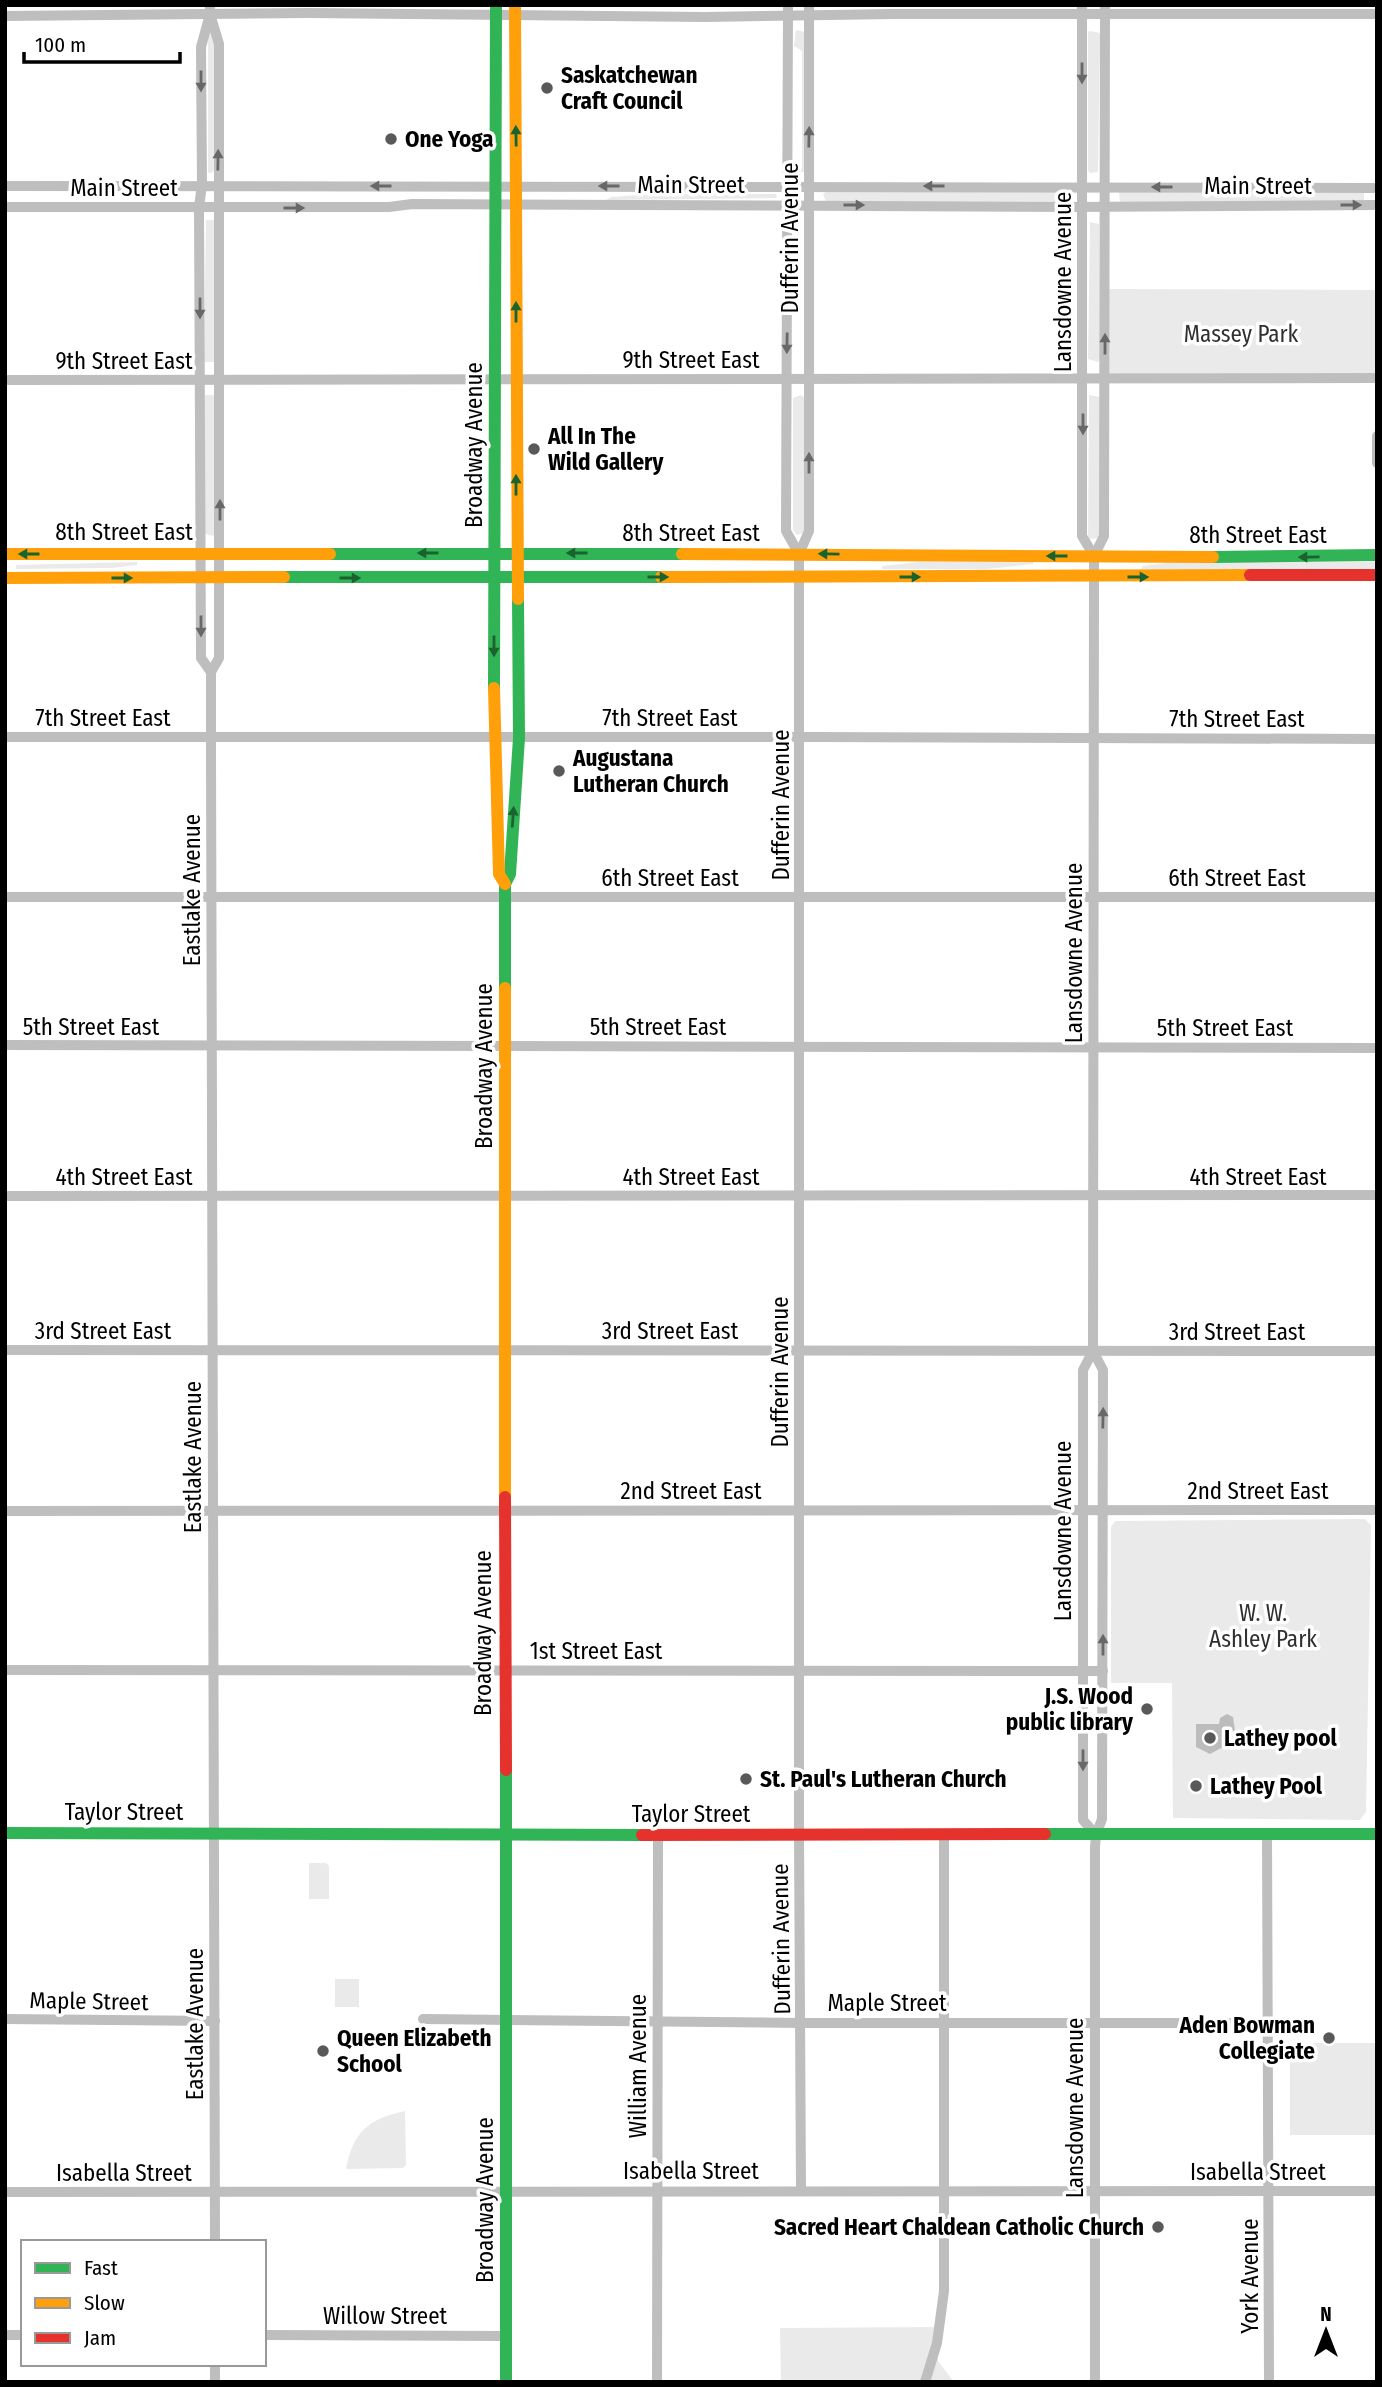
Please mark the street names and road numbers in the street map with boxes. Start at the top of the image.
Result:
street label: Dufferin Avenue [776,162,804,314]
street label: Main Street [637,171,745,199]
street label: Main Street [1204,172,1312,200]
street label: Main Street [70,174,178,202]
street label: Lansdowne Avenue [1049,192,1077,372]
street label: 9th Street East [622,346,760,374]
street label: 9th Street East [55,347,193,375]
street label: Broadway Avenue [460,362,488,528]
street label: 8th Street East [55,518,193,546]
street label: 8th Street East [622,519,760,547]
street label: 8th Street East [1189,521,1327,549]
street label: 7th Street East [35,704,171,732]
street label: 7th Street East [602,704,738,732]
street label: 7th Street East [1169,705,1305,733]
street label: Dufferin Avenue [767,729,795,881]
street label: Eastlake Avenue [178,814,206,966]
street label: Lansdowne Avenue [1060,863,1088,1043]
street label: 6th Street East [601,864,739,892]
street label: 6th Street East [1168,864,1306,892]
street label: Broadway Avenue [470,983,498,1149]
street label: 5th Street East [23,1013,160,1041]
street label: 5th Street East [590,1013,727,1041]
street label: 5th Street East [1157,1014,1294,1042]
street label: 4th Street East [55,1163,193,1191]
street label: 4th Street East [622,1163,760,1191]
street label: 4th Street East [1189,1163,1327,1191]
street label: Dufferin Avenue [766,1296,794,1448]
street label: 3rd Street East [35,1317,172,1345]
street label: 3rd Street East [602,1317,739,1345]
street label: 3rd Street East [1169,1318,1306,1346]
street label: Eastlake Avenue [179,1381,207,1533]
street label: Lansdowne Avenue [1049,1441,1077,1621]
street label: 2nd Street East [621,1477,762,1505]
street label: 2nd Street East [1188,1477,1329,1505]
street label: Broadway Avenue [469,1550,497,1716]
street label: 1st Street East [530,1637,663,1665]
street label: Taylor Street [65,1798,184,1826]
street label: Taylor Street [632,1800,751,1828]
street label: Dufferin Avenue [766,1863,796,2015]
street label: Eastlake Avenue [181,1948,209,2100]
street label: Maple Street [29,1986,149,2016]
street label: Maple Street [827,1989,947,2017]
street label: William Avenue [624,1994,652,2138]
street label: Lansdowne Avenue [1061,2018,1089,2198]
street label: Broadway Avenue [471,2117,499,2283]
street label: Isabella Street [623,2157,759,2185]
street label: Isabella Street [1190,2158,1326,2186]
street label: Isabella Street [56,2159,192,2187]
street label: York Avenue [1236,2218,1264,2334]
street label: Willow Street [323,2302,448,2330]

